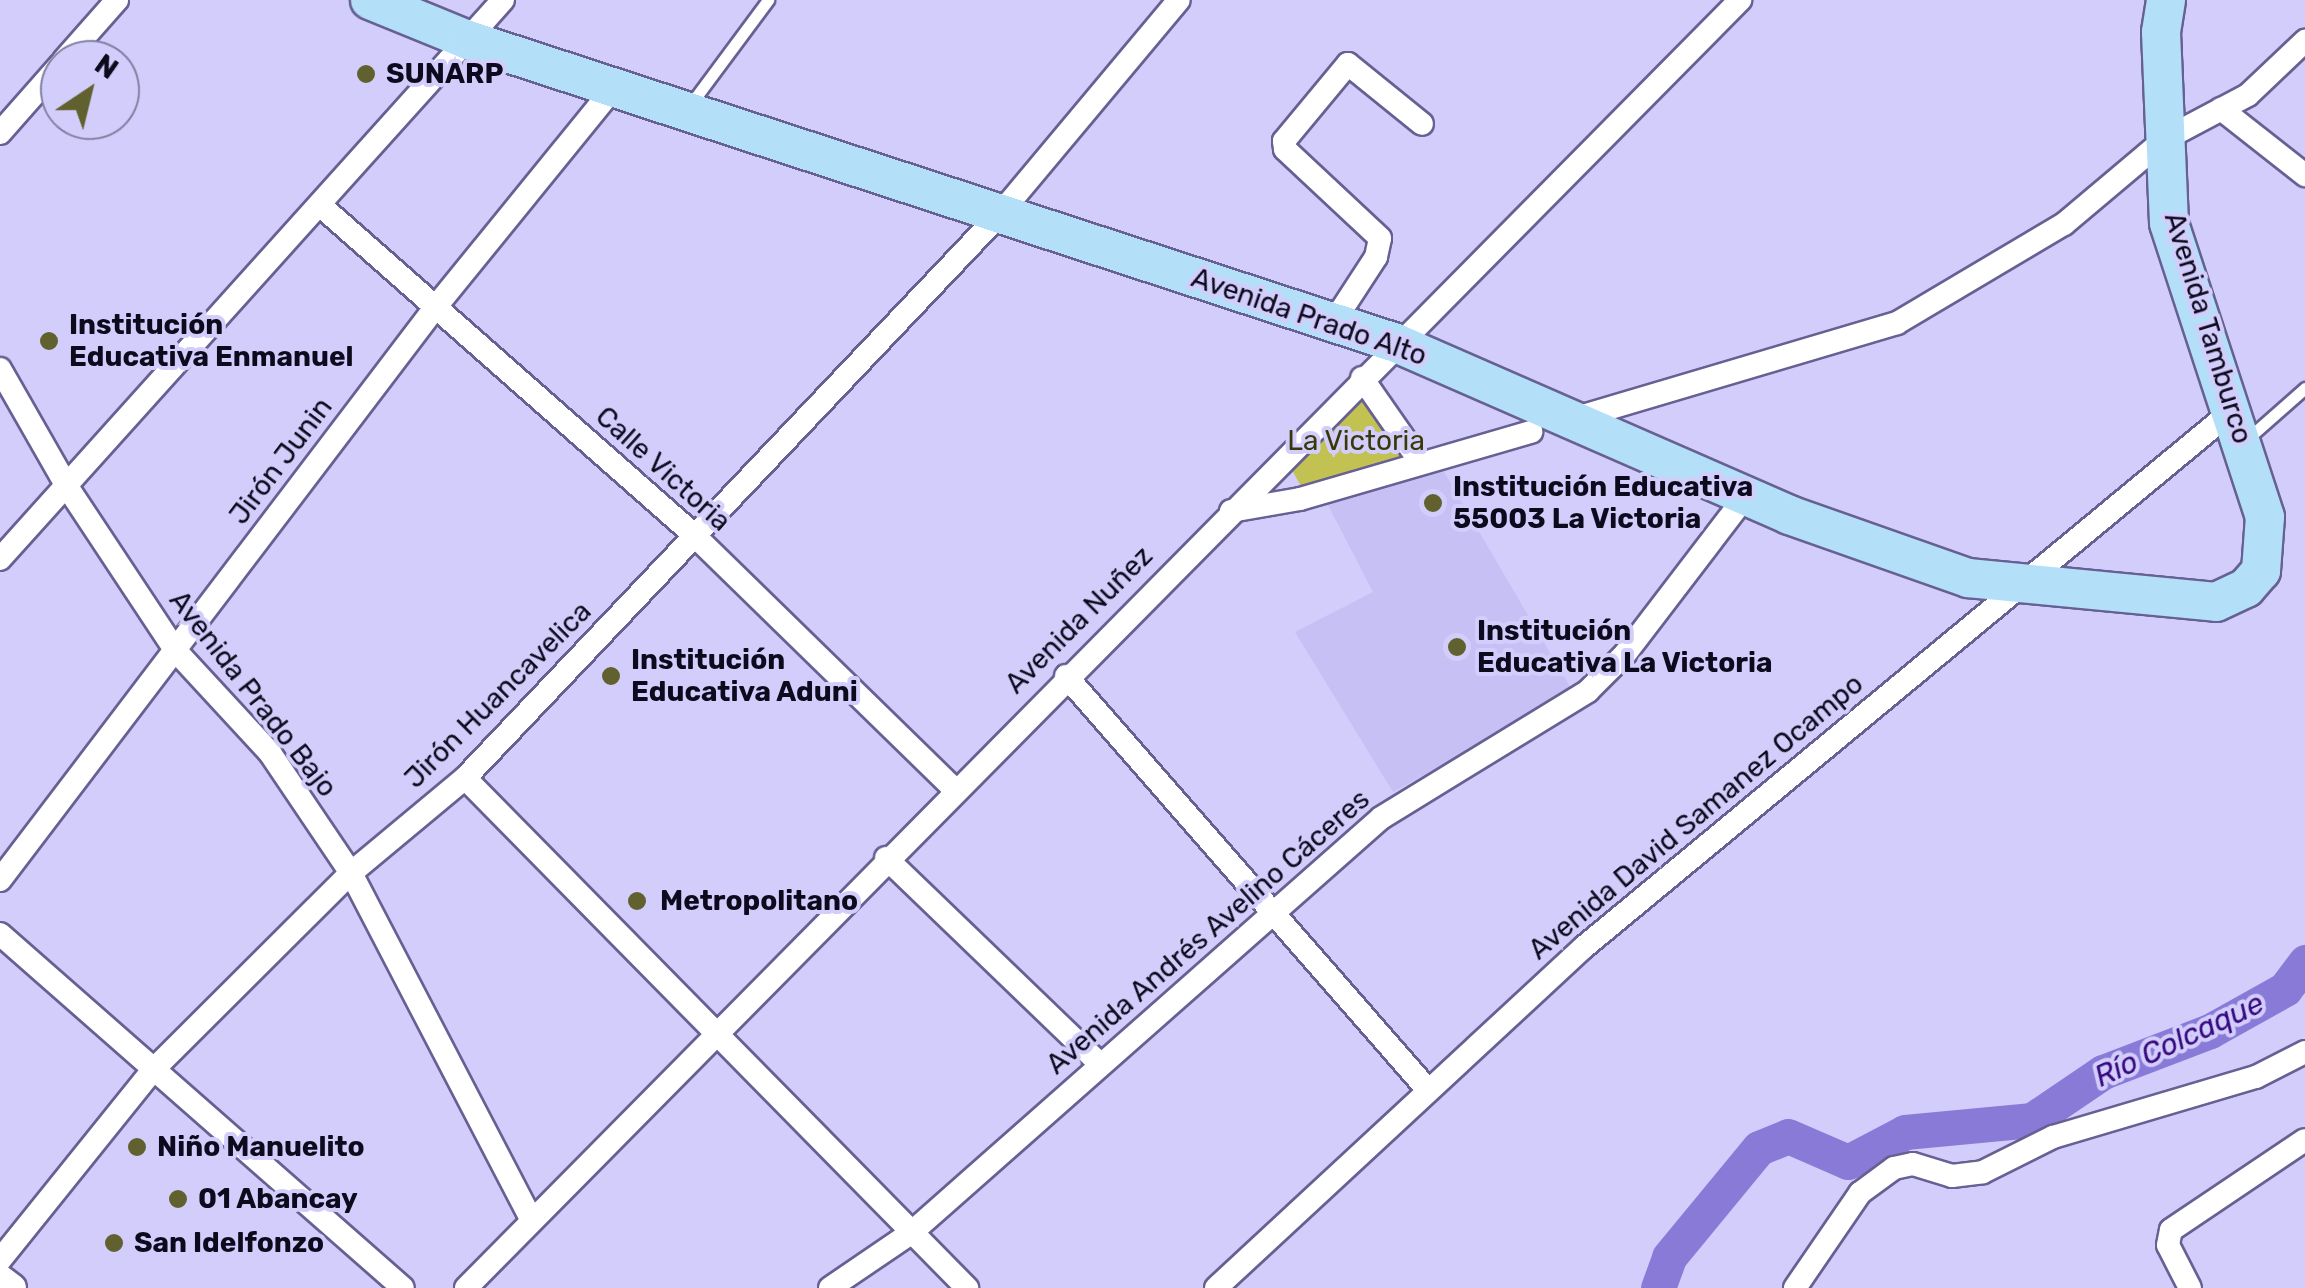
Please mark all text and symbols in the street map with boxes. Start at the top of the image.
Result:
north arrow [40,40,140,140]
text: N [89,47,124,86]
place label: SUNARP [386,57,503,91]
marker: SUNARP [355,63,377,85]
street label: Avenida Tamburco [2157,208,2259,448]
street label: Avenida Prado Alto [1187,261,1431,373]
place label: Institución Educativa Enmanuel [69,308,354,374]
marker: Institución Educativa Enmanuel [38,330,60,352]
street label: Jirón Junin [222,391,340,531]
street label: Calle Victoria [588,399,738,539]
park label: La Victoria [1287,424,1425,458]
place label: Institución Educativa 55003 La Victoria [1453,470,1753,536]
marker: Institución Educativa 55003 La Victoria [1422,492,1444,514]
street label: Avenida Nuñez [998,539,1160,701]
street label: Avenida Prado Bajo [162,584,344,804]
street label: Jirón Huancavelica [398,595,598,795]
place label: Institución Educativa La Victoria [1477,614,1773,680]
marker: Institución Educativa La Victoria [1446,636,1468,658]
place label: Institución Educativa Aduni [631,643,858,709]
marker: Institución Educativa Aduni [600,665,622,687]
street label: Avenida David Samanez Ocampo [1522,667,1870,967]
street label: Avenida Andrés Avelino Cáceres [1039,782,1377,1082]
place label: Metropolitano [660,884,858,918]
marker: Metropolitano [624,888,650,914]
water label: Río Colcaque [2089,985,2269,1095]
place label: Niño Manuelito [157,1130,365,1164]
marker: Niño Manuelito [126,1136,148,1158]
place label: 01 Abancay [198,1182,358,1216]
marker: 01 Abancay [167,1188,189,1210]
place label: San Idelfonzo [134,1226,324,1260]
marker: San Idelfonzo [103,1232,125,1254]

